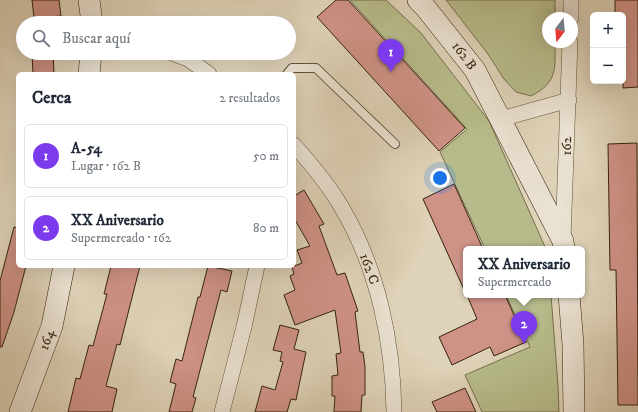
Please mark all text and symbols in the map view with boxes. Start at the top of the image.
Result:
north arrow [542,12,578,48]
map controls [590,12,626,84]
button: + [590,12,626,48]
search box [16,16,296,60]
icon: search [30,27,52,49]
text: Buscar aquí [62,29,130,48]
street label: 162 B [447,38,481,74]
pin: 1 [378,39,404,72]
button: − [590,48,626,84]
text: Cerca [32,87,71,109]
text: 2 resultados [219,90,280,106]
street label: 162 [558,136,576,156]
text: A-54 [71,139,102,158]
text: 1 [44,148,48,164]
text: 50 m [253,148,279,164]
text: Lugar · 162 B [71,158,141,174]
your location [430,168,450,188]
text: XX Aniversario [71,211,164,230]
text: 2 [43,220,49,236]
text: 80 m [253,220,279,236]
text: Supermercado · 162 [71,230,171,246]
popup [463,246,585,298]
street label: 162 C [355,251,383,287]
text: XX Aniversario [478,255,570,274]
text: Supermercado [478,274,551,290]
pin: 2 [511,311,537,344]
street label: 164 [35,326,59,353]

